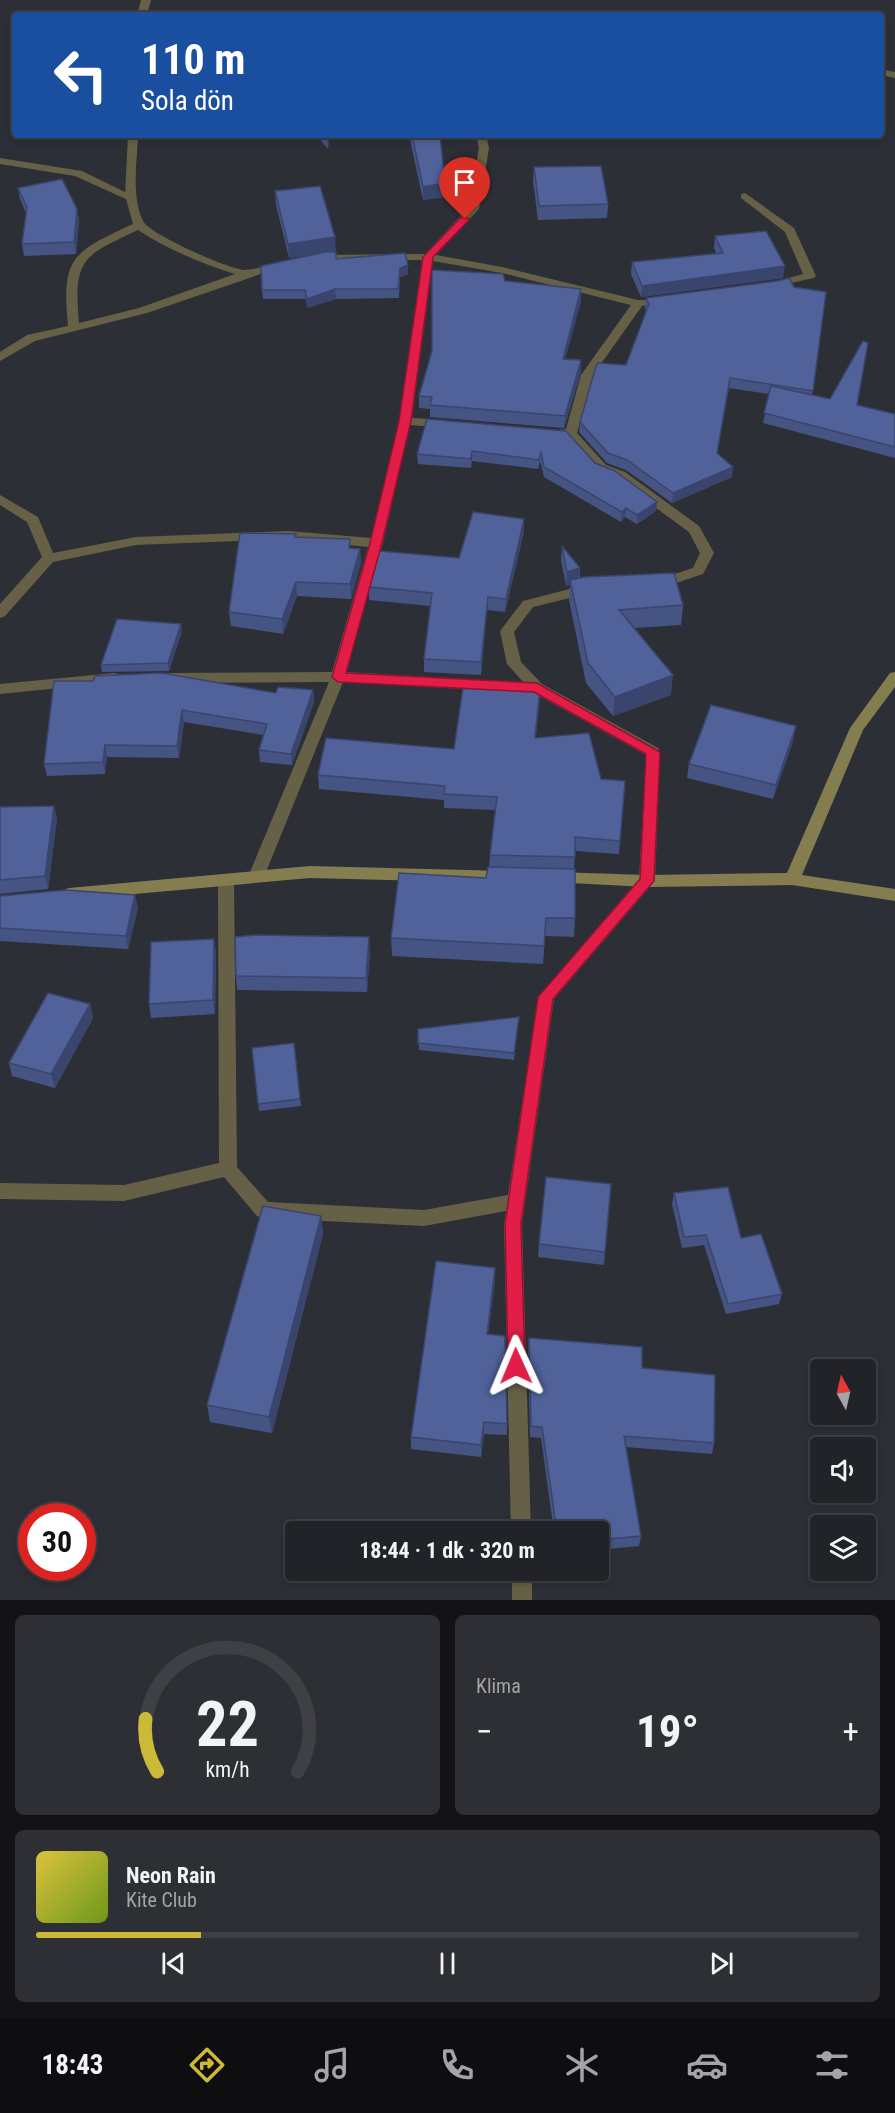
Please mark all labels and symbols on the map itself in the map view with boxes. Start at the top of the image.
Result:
pin [439,157,490,219]
position arrow [484,1334,548,1398]
north arrow [810,1359,876,1425]
speed limit sign: 30 [18,1503,96,1581]

